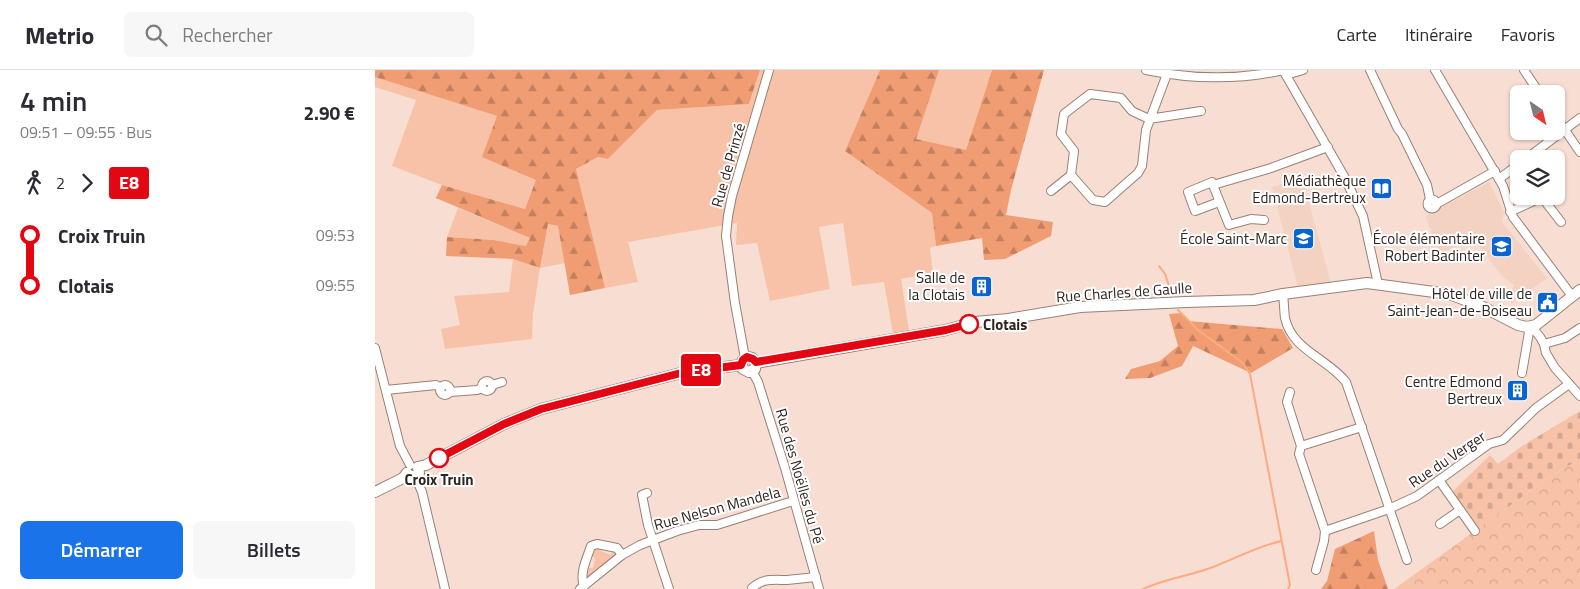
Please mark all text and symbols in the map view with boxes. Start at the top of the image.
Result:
search box [124,12,474,57]
text: Metrio [25,17,94,53]
text: Rechercher [182,20,273,49]
icon: search [142,21,170,49]
text: Carte [1336,21,1377,48]
text: Itinéraire [1405,21,1473,48]
text: Favoris [1501,21,1555,48]
text: 4 min [20,79,87,122]
north arrow [1510,85,1565,140]
map controls [1510,85,1565,205]
text: 2.90 € [303,98,355,127]
text: 09:51 – 09:55 · Bus [20,120,152,144]
street label: Rue de Prinzé [705,120,751,210]
button: layers [1510,150,1565,205]
icon: walk [20,169,48,197]
icon: forward [73,169,101,197]
text: E8 [119,169,139,196]
place label: Médiathèque Edmond-Bertreux [1252,169,1366,209]
text: 2 [56,171,65,195]
library icon: Médiathèque Edmond-Bertreux [1370,177,1394,201]
text: Croix Truin [58,221,146,250]
text: 09:53 [316,223,355,247]
school or university icon: École Saint-Marc [1291,226,1315,250]
place label: École Saint-Marc [1180,227,1287,250]
place label: École élémentaire Robert Badinter [1373,227,1485,267]
school or university icon: École élémentaire Robert Badinter [1489,235,1513,259]
place label: Salle de la Clotais [908,266,965,306]
text: Clotais [58,271,114,300]
text: 09:55 [316,273,355,297]
building icon: Salle de la Clotais [969,274,993,298]
street label: Rue Charles de Gaulle [1055,276,1193,308]
place label: Hôtel de ville de Saint-Jean-de-Boiseau [1387,282,1532,322]
public building icon: Hôtel de ville de Saint-Jean-de-Boiseau [1536,290,1560,314]
place label: Clotais [983,313,1027,336]
marker: Clotais [959,314,979,334]
line badge: E8 [679,354,723,386]
text: E8 [691,356,711,383]
place label: Centre Edmond Bertreux [1405,370,1502,410]
building icon: Centre Edmond Bertreux [1506,378,1530,402]
street label: Rue des Noëlles du Pé [770,406,830,546]
street label: Rue du Verger [1404,425,1490,493]
marker: Croix Truin [429,448,449,468]
place label: Croix Truin [404,468,474,491]
street label: Rue Nelson Mandela [651,480,783,536]
button: Démarrer [20,521,183,579]
button: Billets [193,521,355,579]

